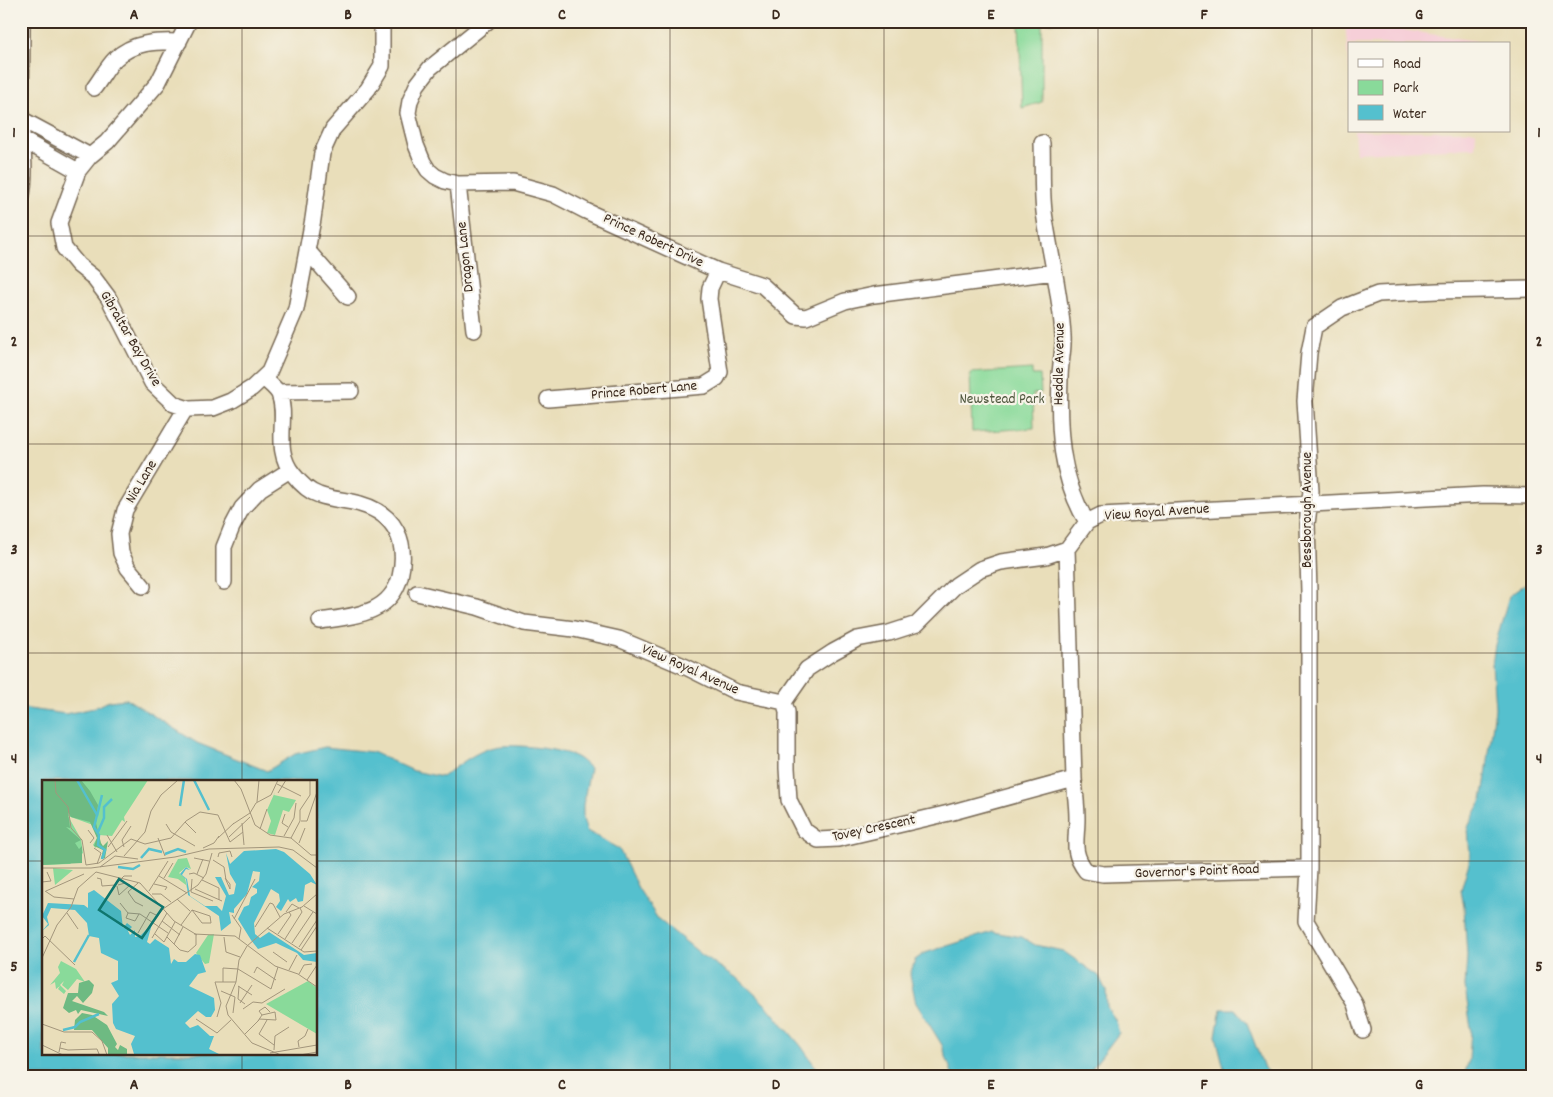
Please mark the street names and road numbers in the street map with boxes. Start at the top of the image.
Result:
street label: Prince Robert Drive [599,208,707,274]
street label: Dragon Lane [451,220,481,293]
street label: Gibraltar Bay Drive [94,287,167,391]
street label: Heddle Avenue [1048,322,1072,406]
street label: Prince Robert Lane [590,375,698,407]
street label: Bessborough Avenue [1297,452,1319,568]
street label: Nia Lane [120,456,164,508]
street label: View Royal Avenue [1104,498,1210,528]
street label: View Royal Avenue [638,639,743,702]
street label: Tovey Crescent [830,809,918,849]
street label: Governor's Point Road [1134,859,1260,885]

